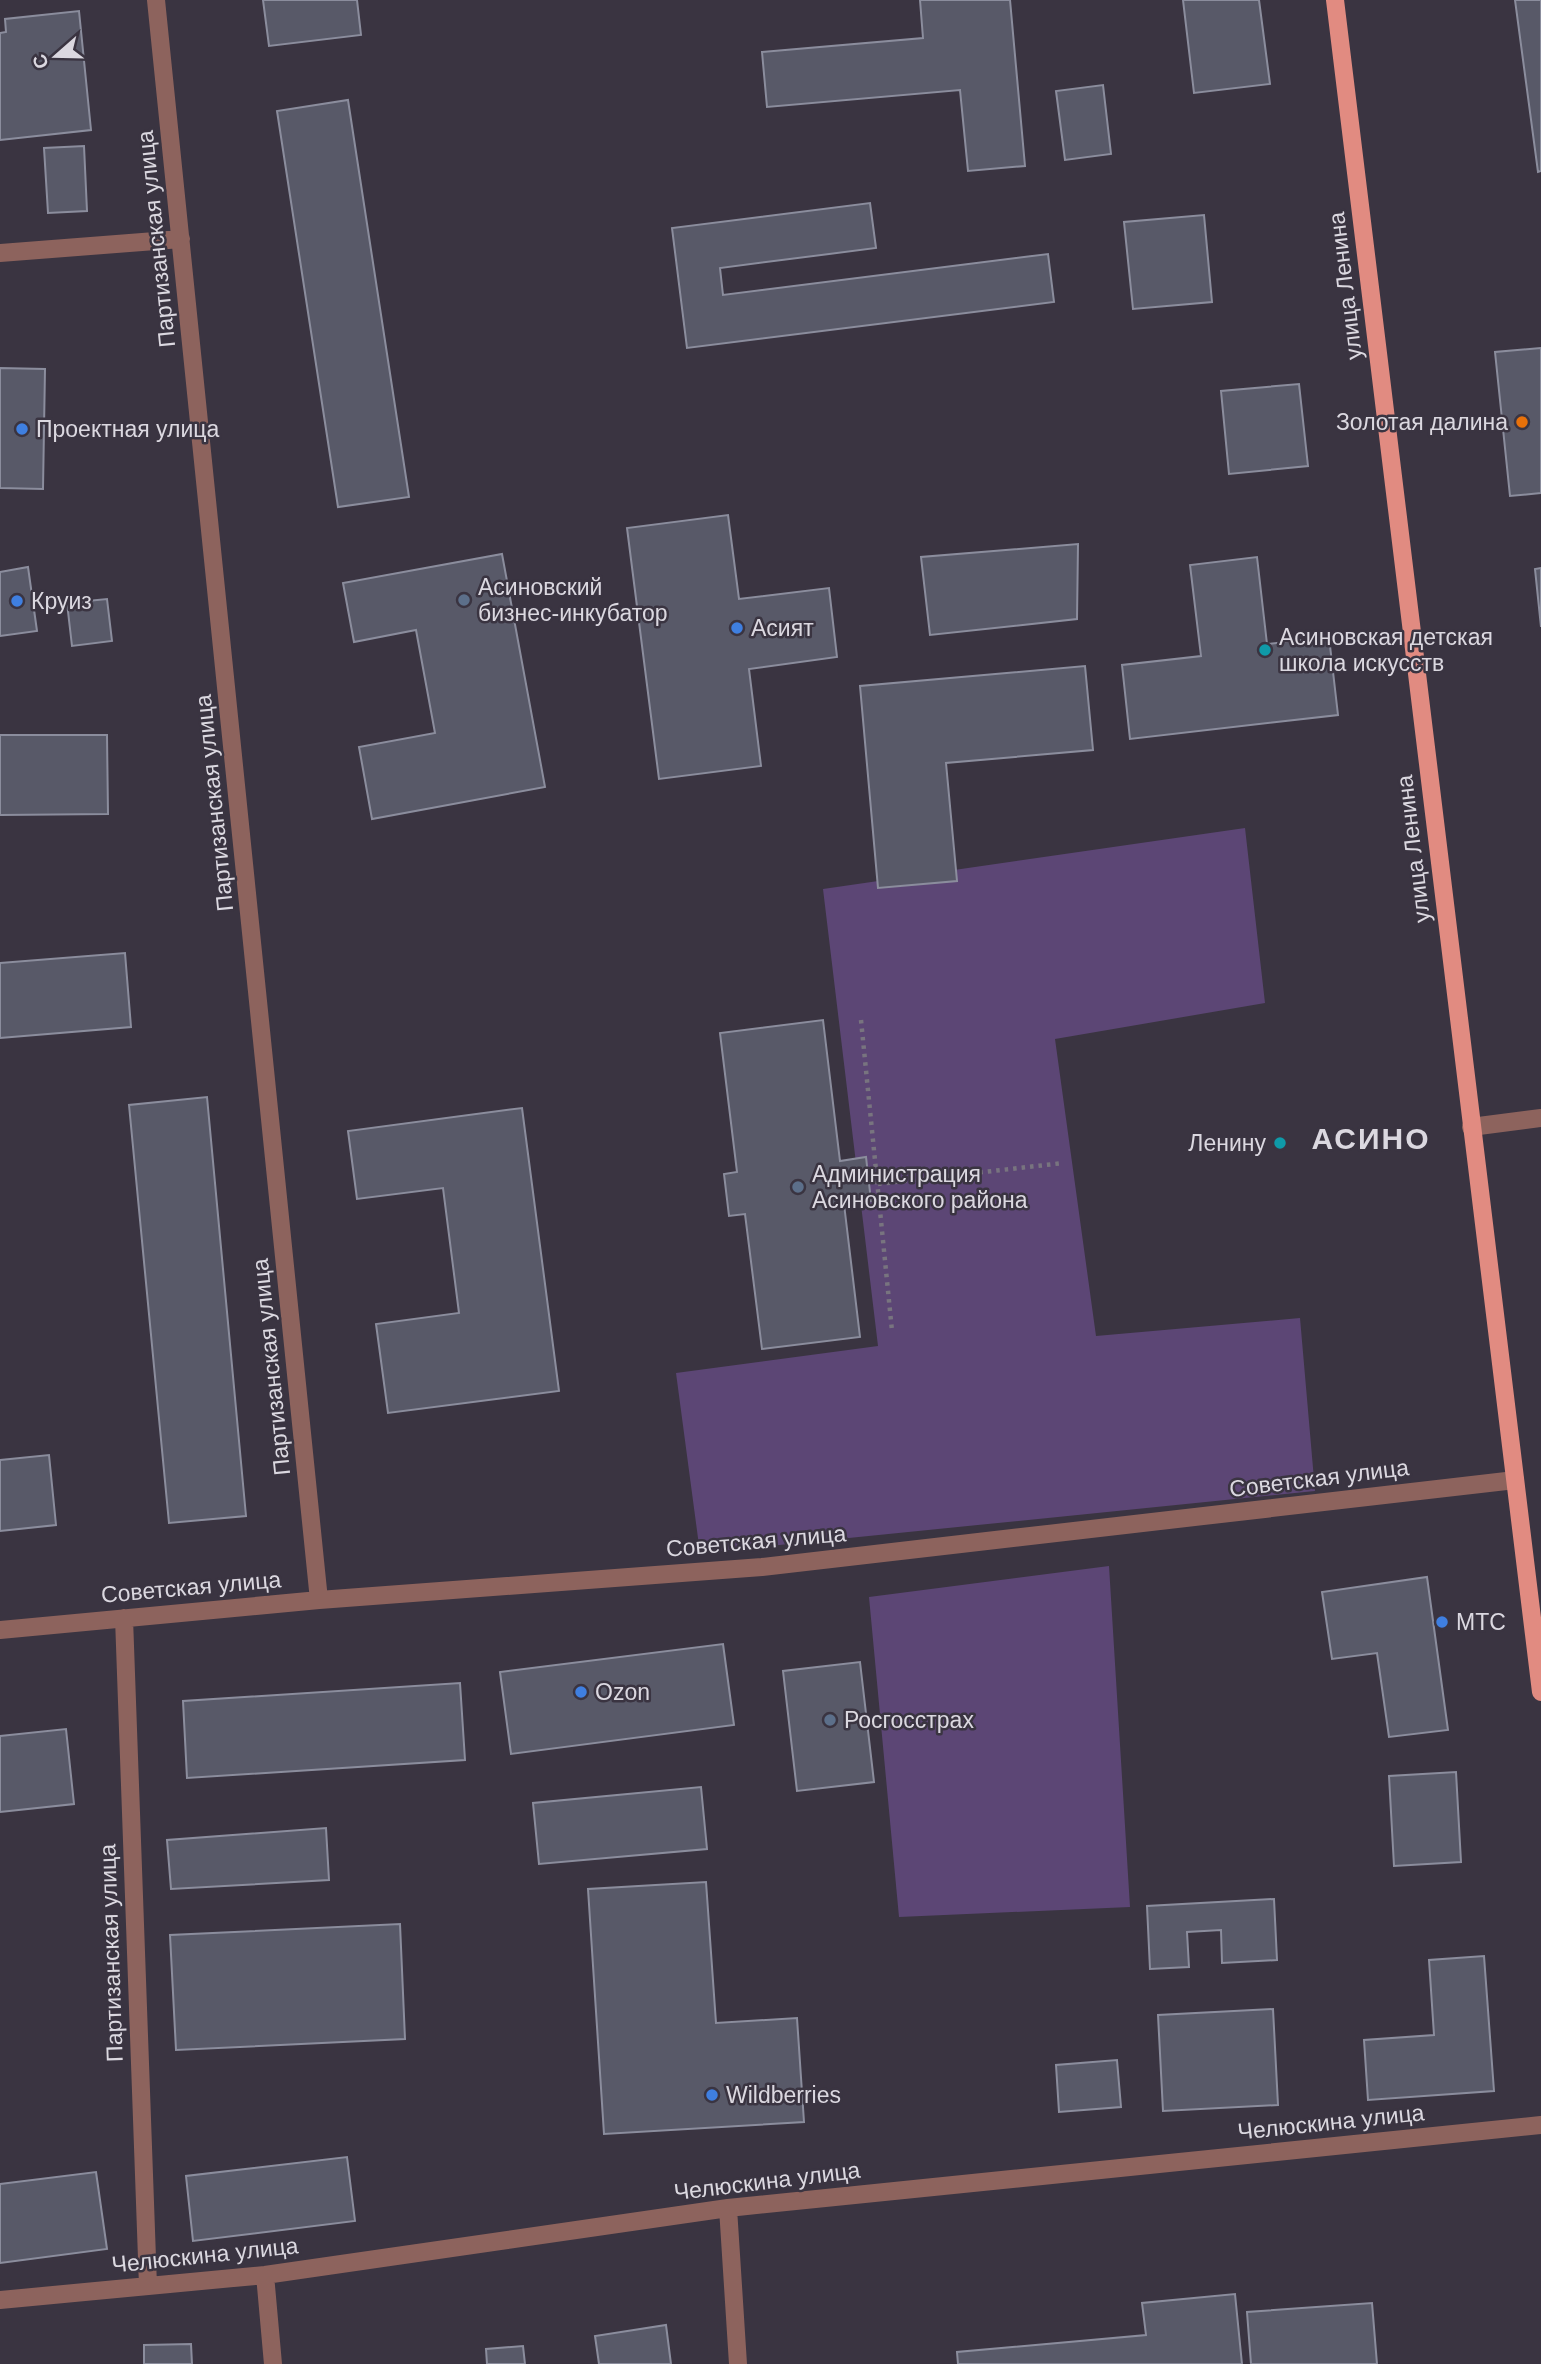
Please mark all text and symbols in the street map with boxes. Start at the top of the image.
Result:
north arrow [21,21,91,91]
text: С [28,51,53,72]
street label: Партизанская улица [132,129,180,349]
street label: улица Ленина [1323,210,1367,361]
place label: Золотая далина [1336,409,1508,435]
marker: Золотая далина [1514,414,1530,430]
place label: Проектная улица [36,416,220,442]
marker: Проектная улица [14,421,30,437]
place label: Асиновский бизнес-инкубатор [478,574,668,626]
place label: Круиз [31,588,92,614]
marker: Асиновский бизнес-инкубатор [456,592,472,608]
marker: Круиз [9,593,25,609]
place label: Асият [751,615,814,641]
marker: Асият [729,620,745,636]
place label: Асиновская детская школа искусств [1279,624,1493,676]
marker: Асиновская детская школа искусств [1257,642,1273,658]
street label: Партизанская улица [190,693,238,913]
street label: улица Ленина [1391,773,1435,924]
district label: АСИНО [1311,1122,1431,1155]
place label: Ленину [1188,1130,1266,1156]
marker: Ленину [1272,1135,1288,1151]
place label: Администрация Асиновского района [812,1161,1028,1213]
marker: Администрация Асиновского района [790,1179,806,1195]
street label: Партизанская улица [247,1257,295,1477]
street label: Советская улица [1228,1454,1410,1502]
street label: Советская улица [665,1520,847,1562]
street label: Советская улица [100,1566,282,1608]
place label: МТС [1456,1609,1506,1635]
marker: МТС [1434,1614,1450,1630]
place label: Ozon [595,1679,650,1705]
marker: Ozon [573,1684,589,1700]
place label: Росгосстрах [844,1707,974,1733]
marker: Росгосстрах [822,1712,838,1728]
street label: Партизанская улица [94,1843,128,2062]
place label: Wildberries [726,2082,841,2108]
marker: Wildberries [704,2087,720,2103]
street label: Челюскина улица [1236,2099,1426,2145]
street label: Челюскина улица [672,2157,862,2205]
street label: Челюскина улица [110,2232,300,2278]

